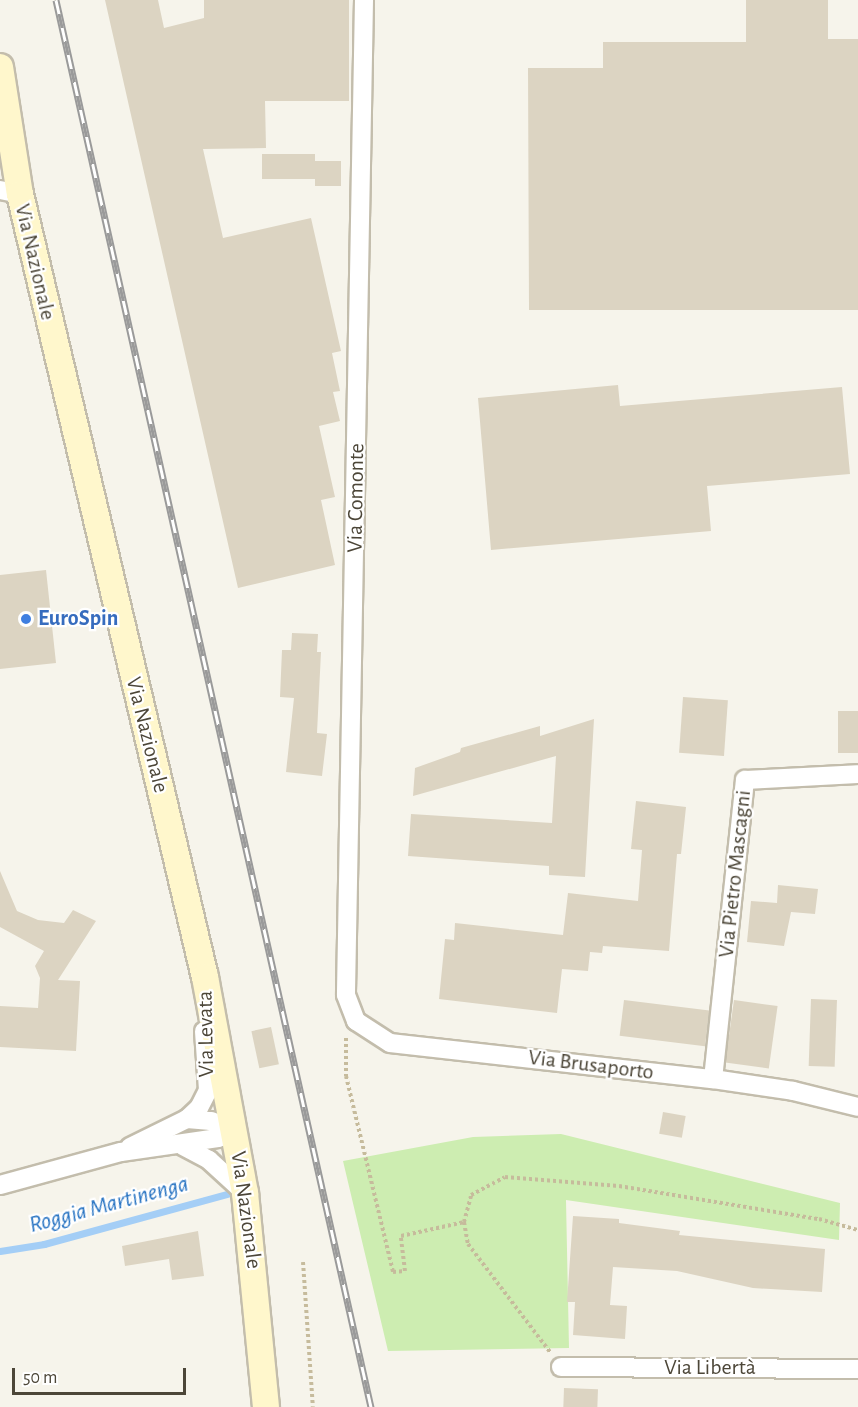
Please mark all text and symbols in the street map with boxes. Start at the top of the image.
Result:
street label: Via Nazionale [9,201,61,323]
street label: Via Comonte [342,443,370,553]
place label: EuroSpin [38,606,118,632]
marker: EuroSpin [19,612,33,626]
street label: Via Nazionale [120,674,174,796]
street label: Via Pietro Mascagni [713,789,757,959]
street label: Via Levata [192,990,220,1078]
street label: Via Brusaporto [527,1044,655,1086]
street label: Via Nazionale [225,1150,267,1270]
water label: Roggia Martinenga [26,1170,192,1240]
street label: Via Libertà [664,1355,756,1381]
scale bar [15,1356,189,1394]
text: 50 m [23,1369,57,1387]

